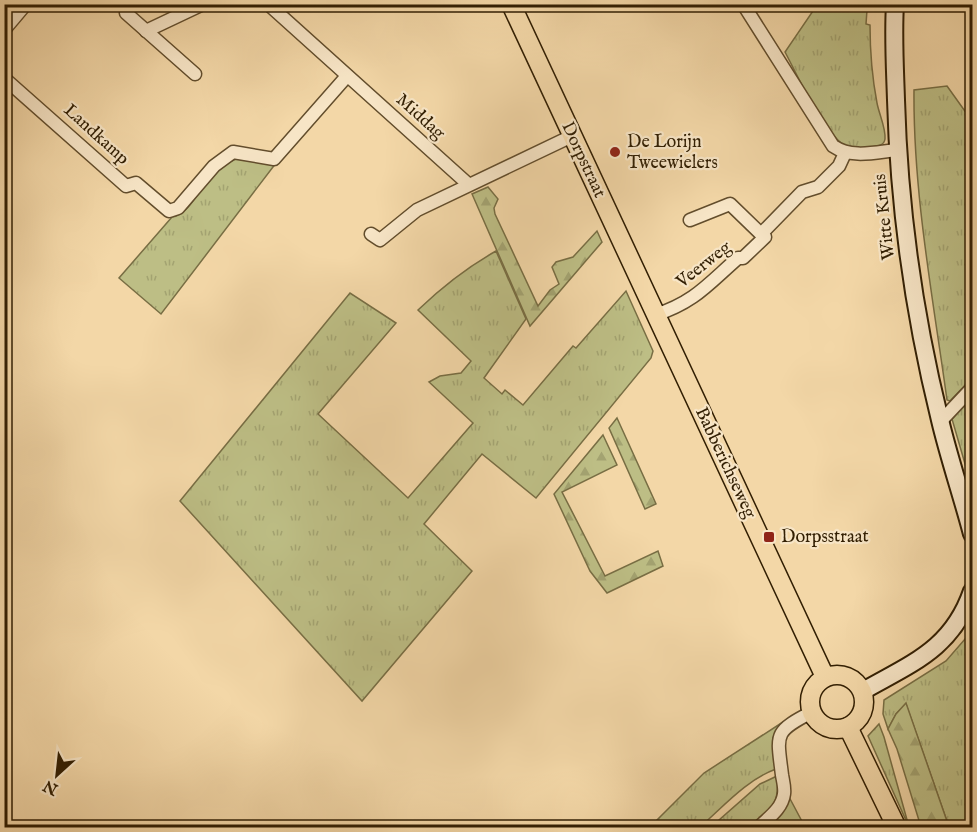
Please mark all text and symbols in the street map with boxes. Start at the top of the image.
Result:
street label: Middag [391,89,450,145]
street label: Landkamp [58,99,134,171]
street label: Dorpstraat [555,118,611,202]
place label: De Lorijn Tweewielers [627,131,718,175]
marker: De Lorijn Tweewielers [608,145,622,159]
street label: Witte Kruis [869,173,901,261]
street label: Veerweg [671,236,736,294]
street label: Babberichseweg [689,404,761,523]
place label: Dorpsstraat [781,526,869,549]
marker: Dorpsstraat [762,530,776,544]
north arrow [27,745,87,805]
text: N [40,774,63,799]

